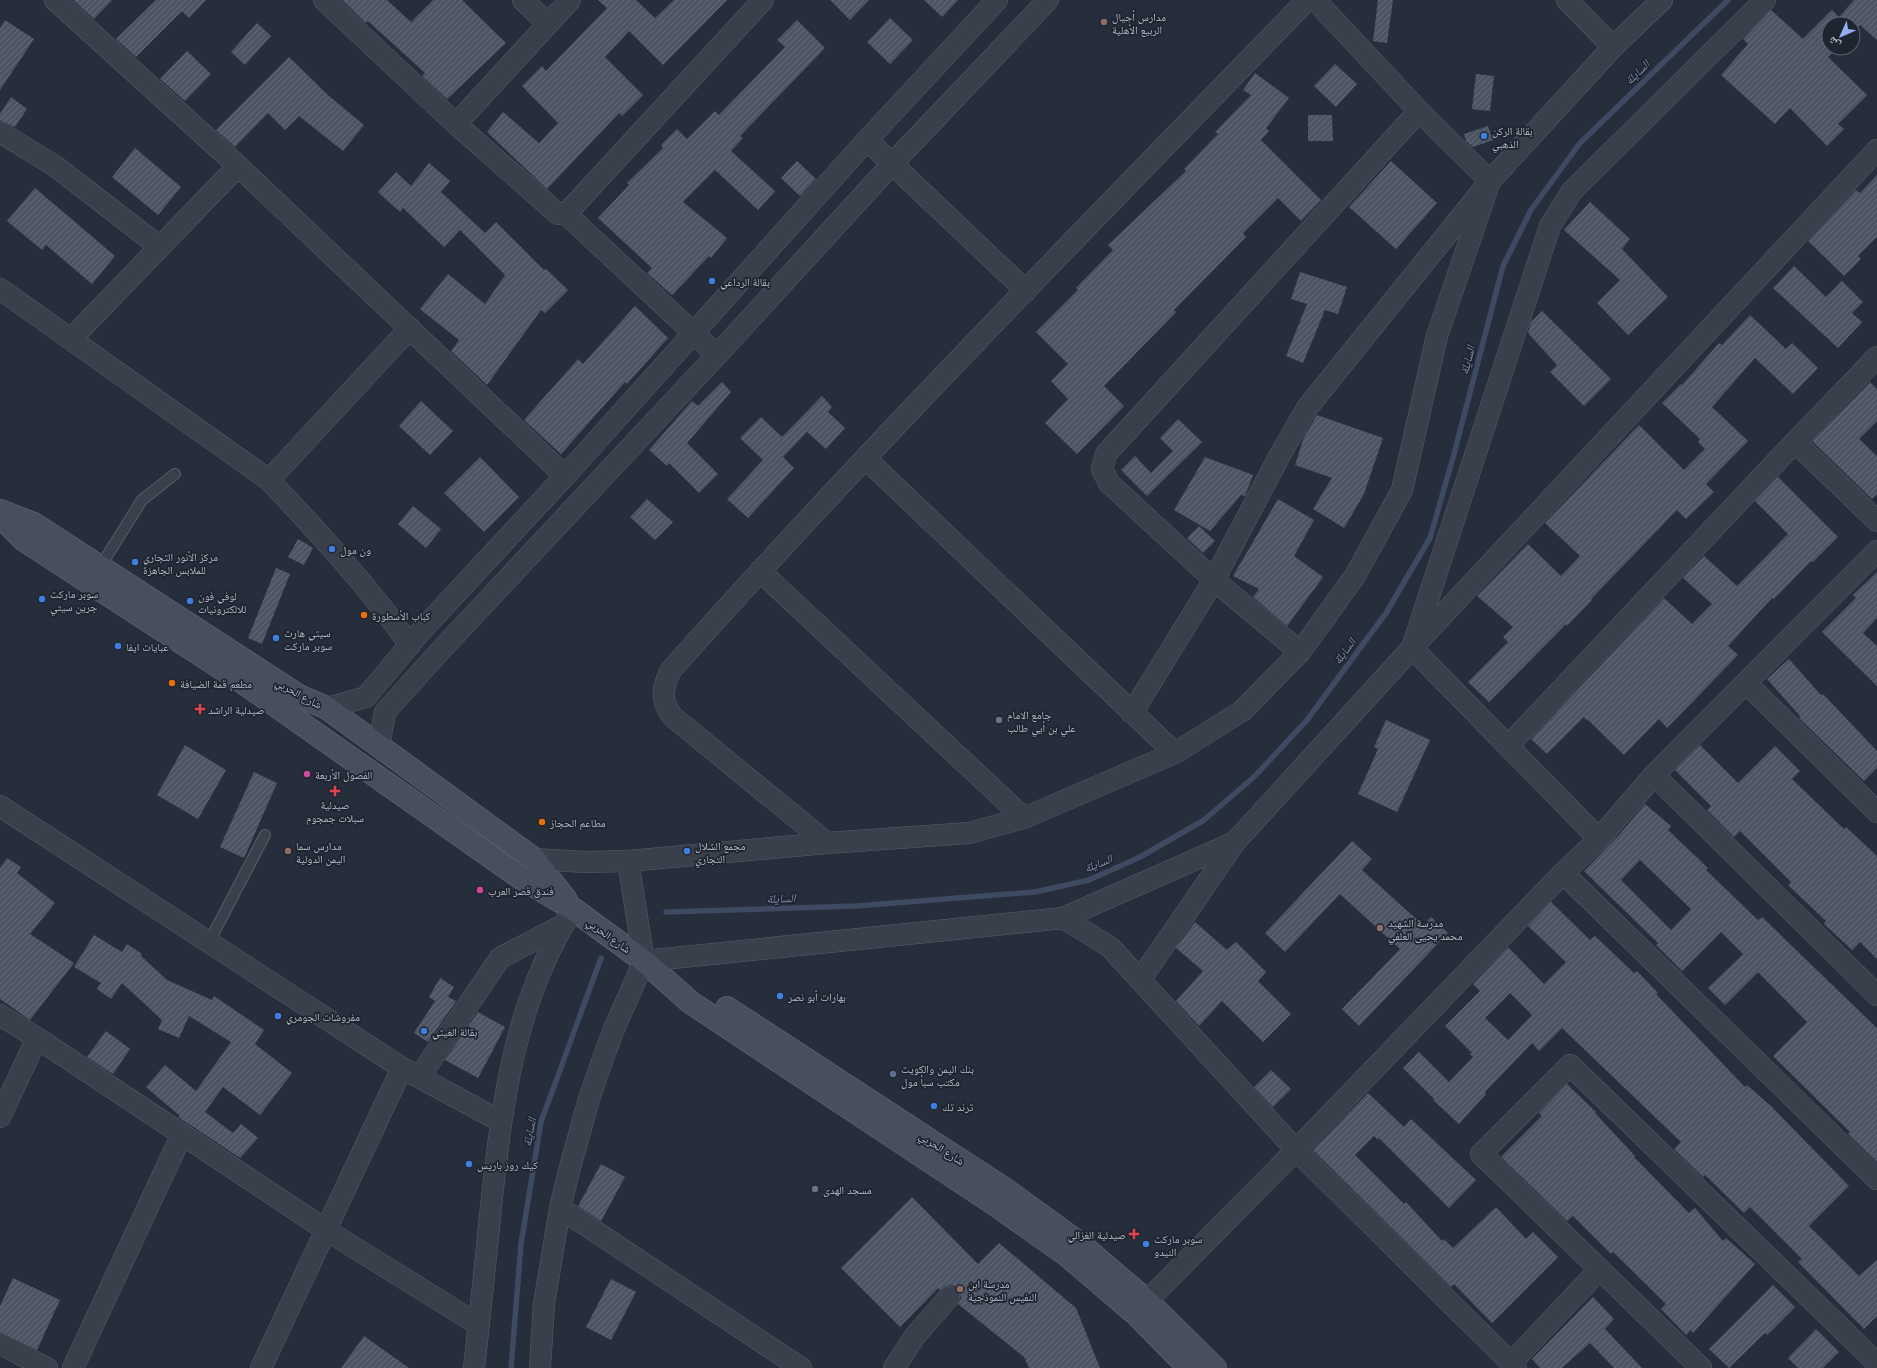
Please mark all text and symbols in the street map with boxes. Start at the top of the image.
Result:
place label: مدارس أجيال الربيع الأهلية [1112,9,1166,37]
north arrow [1821,16,1861,56]
marker: مدارس أجيال الربيع الأهلية [1099,17,1109,27]
text: ش [1824,33,1844,53]
water label: السايلة [1621,55,1654,88]
place label: بقالة الركن الذهبي [1492,123,1533,152]
marker: بقالة الركن الذهبي [1479,131,1489,141]
place label: بقالة الرداعي [720,274,770,290]
marker: بقالة الرداعي [707,276,717,286]
water label: السايلة [1455,343,1479,376]
place label: ون مول [340,542,371,557]
marker: ون مول [327,544,337,554]
place label: مركز الأنور التجاري للملابس الجاهزة [143,549,218,577]
marker: مركز الأنور التجاري للملابس الجاهزة [130,557,140,567]
place label: سوبر ماركت جرين سيتي [50,586,98,615]
place label: لوفي فون للالكترونيات [198,588,246,616]
marker: سوبر ماركت جرين سيتي [37,594,47,604]
marker: لوفي فون للالكترونيات [185,596,195,606]
place label: كباب الأسطورة [372,608,431,623]
marker: كباب الأسطورة [359,610,369,620]
place label: سيتي هارت سوبر ماركت [284,625,332,653]
marker: سيتي هارت سوبر ماركت [271,633,281,643]
water label: السايلة [1329,633,1360,668]
place label: عبايات ايفا [126,639,169,654]
marker: عبايات ايفا [113,641,123,651]
street label: شارع الحربي [272,674,325,714]
place label: مطعم قمة الضيافة [180,676,252,692]
marker: مطعم قمة الضيافة [167,678,177,688]
place label: صيدلية الراشد [208,702,264,717]
marker: صيدلية الراشد [195,704,205,714]
place label: جامع الامام علي بن أيي طالب [1007,707,1077,736]
marker: جامع الامام علي بن أيي طالب [994,715,1004,725]
place label: الفصول الأربعة [315,767,372,782]
marker: الفصول الأربعة [302,769,312,779]
marker: صيدلية سبلات جمجوم [330,786,340,796]
place label: صيدلية سبلات جمجوم [306,797,364,825]
place label: مطاعم الحجاز [549,815,606,831]
marker: مطاعم الحجاز [537,817,547,827]
place label: مدارس سما اليمن الدولية [296,838,345,866]
place label: مجمع الشلال التجاري [695,838,746,867]
marker: مدارس سما اليمن الدولية [283,846,293,856]
marker: مجمع الشلال التجاري [682,846,692,856]
water label: السايلة [1081,849,1116,876]
place label: فندق قصر العرب [488,883,554,898]
marker: فندق قصر العرب [475,885,485,895]
water label: السايلة [766,889,797,907]
street label: شارع الحربي [583,914,634,958]
place label: مدرسة الشهيد محمد يحيى العلفي [1388,915,1462,944]
marker: مدرسة الشهيد محمد يحيى العلفي [1375,923,1385,933]
place label: بهارات أبو نصر [787,989,846,1004]
marker: بهارات أبو نصر [775,991,785,1001]
place label: مفروشات الجومري [286,1009,360,1025]
marker: مفروشات الجومري [273,1011,283,1021]
place label: بقالة الغيثي [432,1024,477,1040]
marker: بقالة الغيثي [419,1026,429,1036]
place label: بنك اليمن والكويت مكتب سبأ مول [901,1061,974,1089]
marker: بنك اليمن والكويت مكتب سبأ مول [888,1069,898,1079]
place label: ترند تك [942,1099,974,1114]
marker: ترند تك [929,1101,939,1111]
water label: السايلة [518,1115,540,1148]
street label: شارع الحربي [916,1128,968,1170]
place label: كيك روز باريس [477,1157,538,1172]
marker: كيك روز باريس [464,1159,474,1169]
place label: مسجد الهدى [823,1182,872,1197]
marker: مسجد الهدى [810,1184,820,1194]
place label: صيدلية الغزالي [1068,1227,1126,1243]
marker: صيدلية الغزالي [1129,1229,1139,1239]
place label: سوبر ماركت النيدو [1154,1231,1202,1259]
marker: سوبر ماركت النيدو [1141,1239,1151,1249]
place label: مدرسة ابن النفيس النموذجية [968,1276,1037,1304]
marker: مدرسة ابن النفيس النموذجية [955,1284,965,1294]

